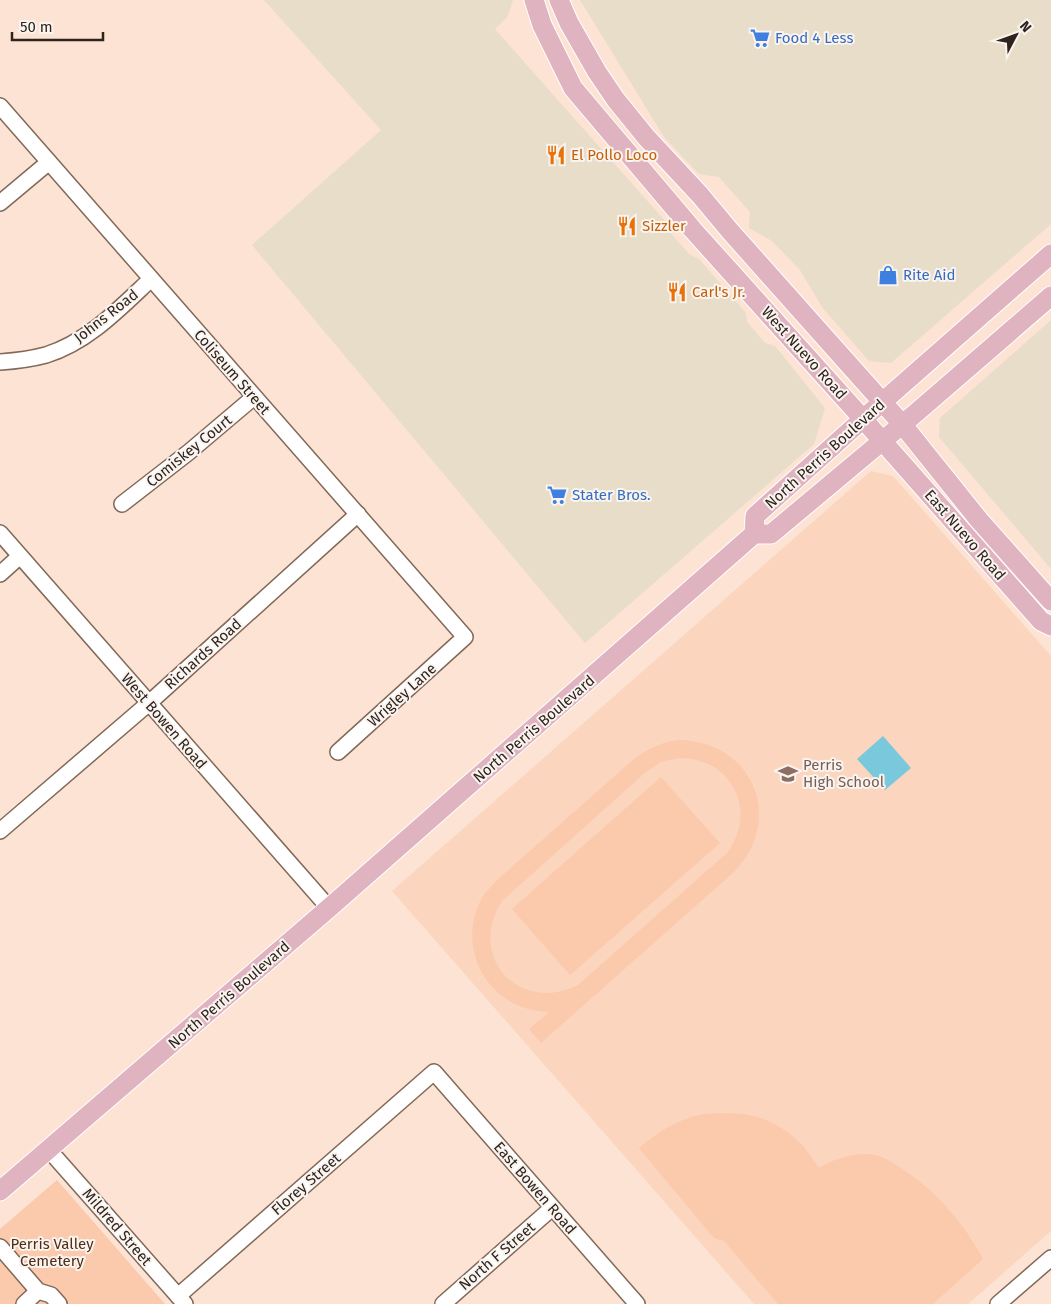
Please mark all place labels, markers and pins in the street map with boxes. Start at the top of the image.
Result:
supermarket icon: Food 4 Less [749,27,771,49]
place label: Food 4 Less [775,29,853,47]
restaurant icon: El Pollo Loco [545,144,567,166]
place label: El Pollo Loco [571,146,657,164]
restaurant icon: Sizzler [616,215,638,237]
place label: Sizzler [642,217,686,235]
shop icon: Rite Aid [877,264,899,286]
place label: Rite Aid [903,266,955,284]
restaurant icon: Carl's Jr. [666,281,688,303]
place label: Carl's Jr. [692,283,745,301]
supermarket icon: Stater Bros. [546,484,568,506]
place label: Stater Bros. [572,486,651,504]
place label: Perris High School [803,756,885,791]
school or university icon: Perris High School [777,763,799,785]

